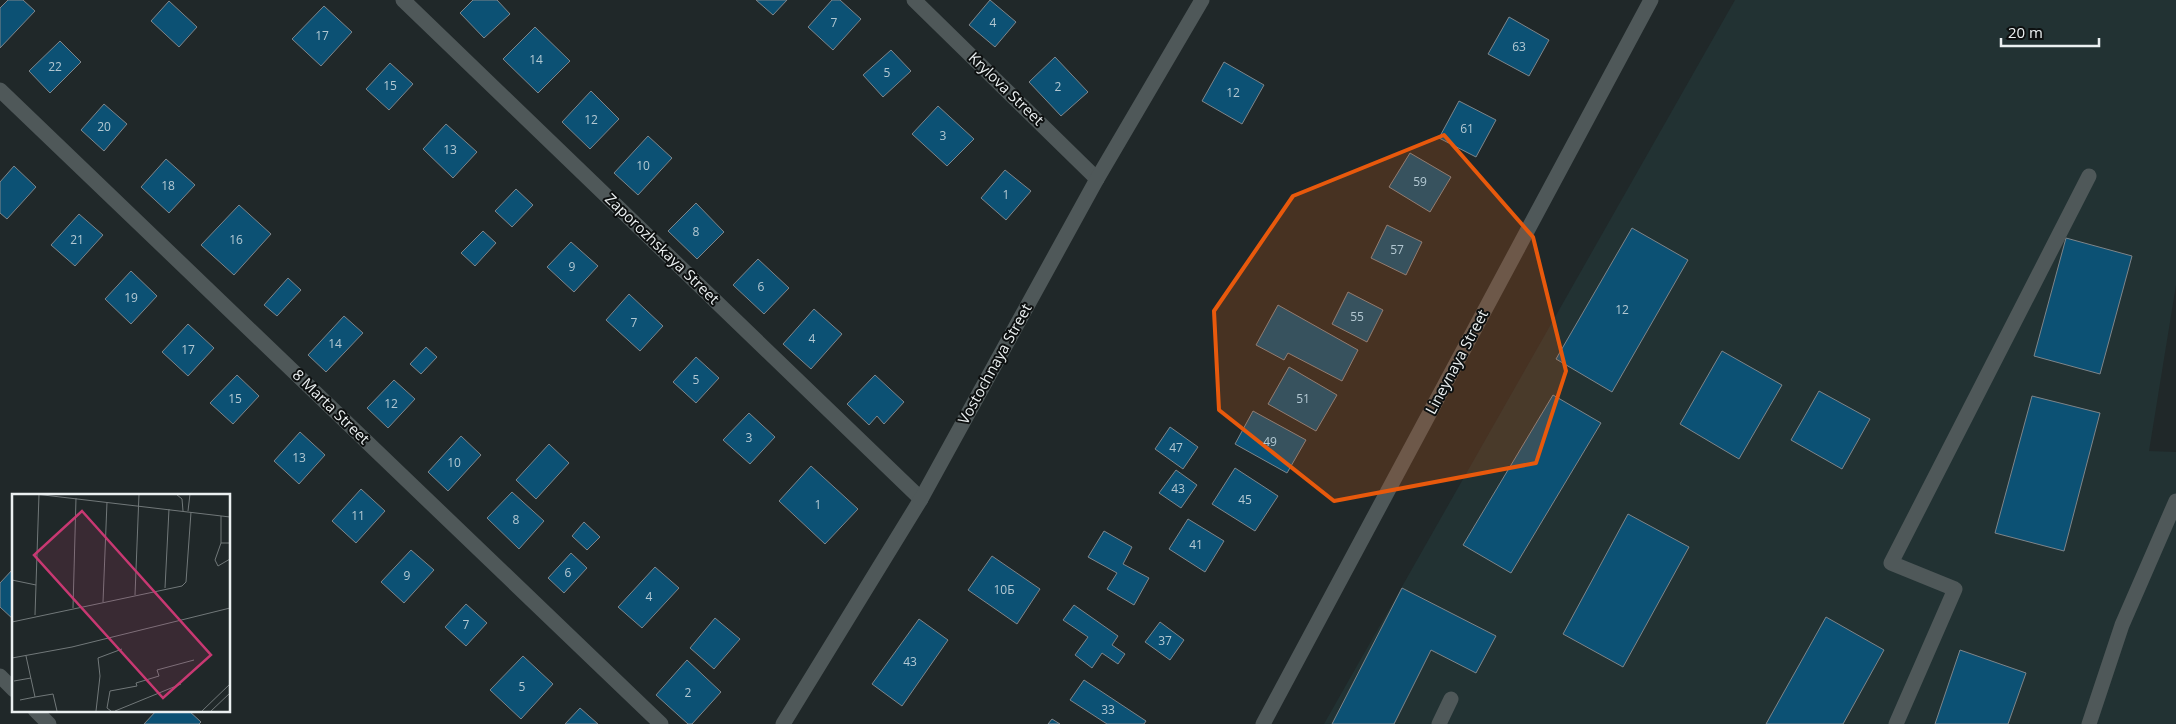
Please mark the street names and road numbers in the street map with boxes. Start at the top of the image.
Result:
street label: Krylova Street [965,47,1049,129]
street label: Zaporozhskaya Street [601,188,724,308]
street label: Vostochnaya Street [953,300,1036,427]
street label: Lineynaya Street [1420,306,1492,417]
street label: 8 Marta Street [289,364,375,448]

